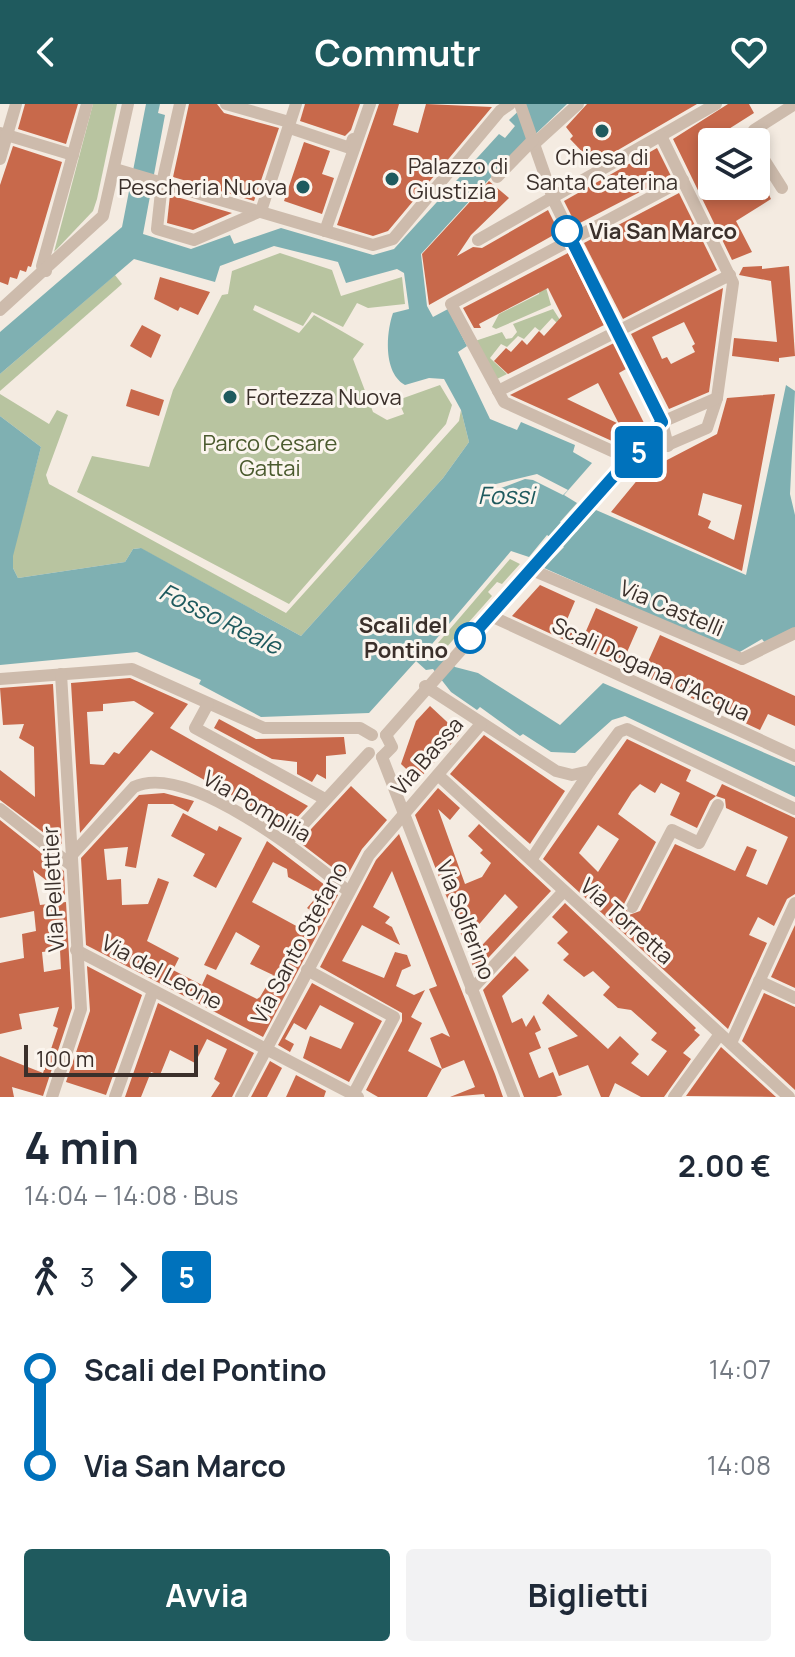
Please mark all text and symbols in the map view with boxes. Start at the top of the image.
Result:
text: Commutr [314,28,481,77]
icon: back [24,30,68,74]
icon: heart [727,30,771,74]
marker: Chiesa di Santa Caterina [593,122,611,140]
map controls [698,128,770,200]
button: layers [698,128,770,200]
place label: Chiesa di Santa Caterina [526,142,678,197]
place label: Palazzo di Giustizia [408,151,508,206]
marker: Palazzo di Giustizia [383,170,401,188]
place label: Pescheria Nuova [118,172,287,202]
marker: Pescheria Nuova [294,178,312,196]
marker: Via San Marco [552,216,582,246]
place label: Via San Marco [589,216,737,246]
place label: Fortezza Nuova [246,382,402,412]
marker: Fortezza Nuova [221,388,239,406]
line badge: 5 [613,426,665,478]
park label: Parco Cesare Gattai [203,428,338,483]
text: 5 [631,433,647,471]
water label: Fossi [478,478,538,511]
street label: Via Castelli [615,573,729,643]
water label: Fosso Reale [154,574,289,663]
place label: Scali del Pontino [359,610,448,665]
street label: Scali Dogana d'Acqua [547,610,755,728]
marker: Scali del Pontino [455,623,485,653]
street label: Via Bassa [384,710,470,802]
street label: Via Pompilia [197,763,317,849]
street label: Via Pellettier [35,825,71,953]
street label: Via Solferino [429,856,503,984]
street label: Via Santo Stefano [244,857,354,1029]
street label: Via Torretta [574,871,680,971]
street label: Via del Leone [96,928,228,1017]
scale bar [24,1041,198,1077]
text: 100 m [36,1044,94,1074]
text: 4 min [24,1117,139,1177]
text: 2.00 € [678,1145,771,1186]
text: 14:04 – 14:08 · Bus [24,1177,238,1213]
icon: walk [24,1255,68,1299]
icon: forward [106,1255,150,1299]
text: 5 [178,1258,195,1296]
text: 3 [80,1259,94,1295]
text: Scali del Pontino [84,1349,327,1390]
text: 14:07 [709,1351,771,1387]
text: Via San Marco [84,1445,286,1486]
text: 14:08 [707,1447,771,1483]
button: Avvia [24,1549,390,1641]
button: Biglietti [406,1549,771,1641]

